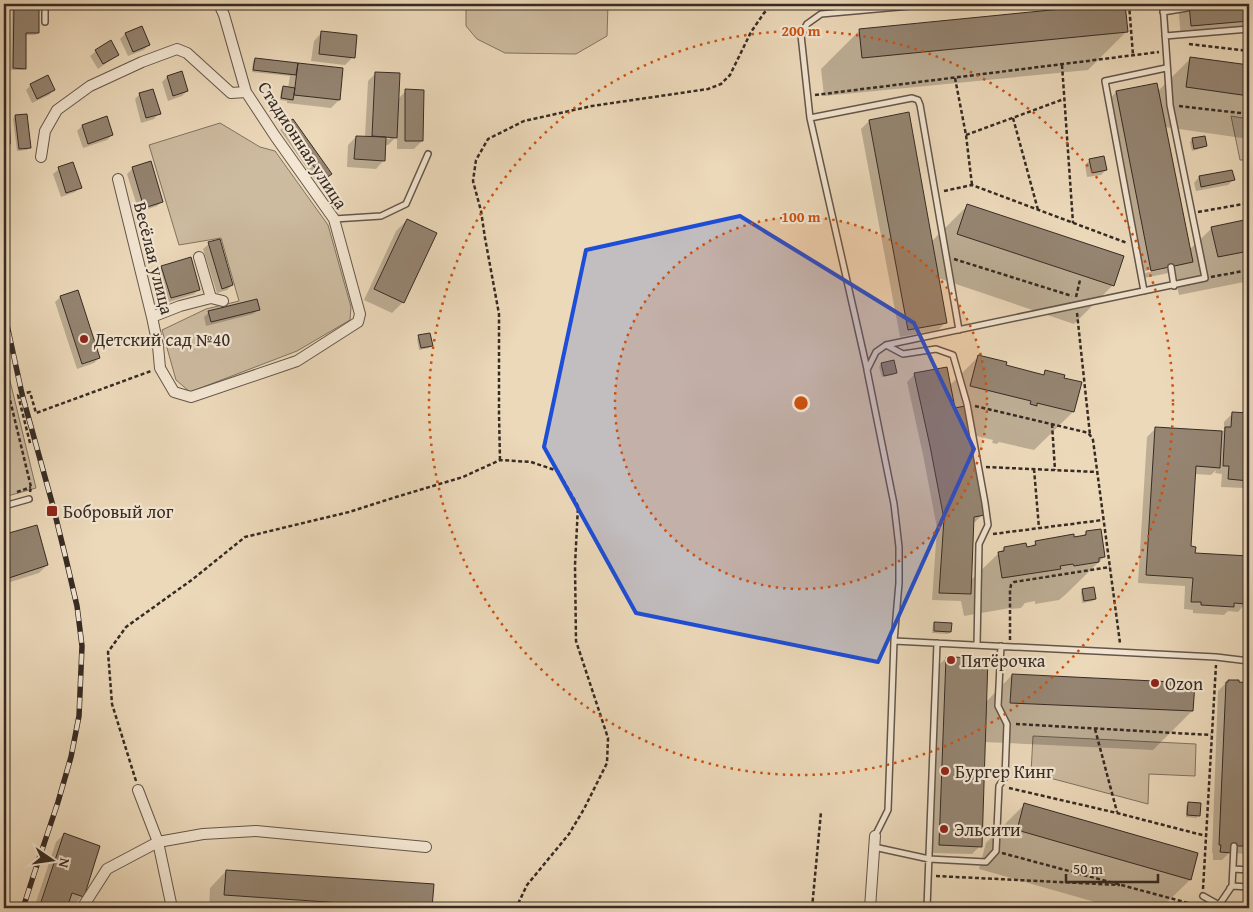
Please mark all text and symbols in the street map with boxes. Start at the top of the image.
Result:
text: 200 m [781,20,821,41]
street label: Стадионная улица [251,76,355,215]
street label: Весёлая улица [127,199,181,318]
text: 100 m [781,206,821,227]
place label: Детский сад №40 [93,326,230,353]
marker: Детский сад №40 [78,333,90,345]
centre of rings [792,394,810,412]
place label: Бобровый лог [63,498,174,525]
marker: Бобровый лог [45,504,59,518]
place label: Пятёрочка [961,647,1046,674]
marker: Пятёрочка [945,654,957,666]
place label: Ozon [1165,670,1203,697]
marker: Ozon [1149,677,1161,689]
place label: Бургер Кинг [955,758,1054,785]
marker: Бургер Кинг [939,765,951,777]
place label: Эльсити [954,816,1021,843]
marker: Эльсити [938,823,950,835]
north arrow [28,834,78,884]
scale bar [1066,852,1158,884]
text: N [54,856,75,870]
text: 50 m [1073,858,1104,879]

